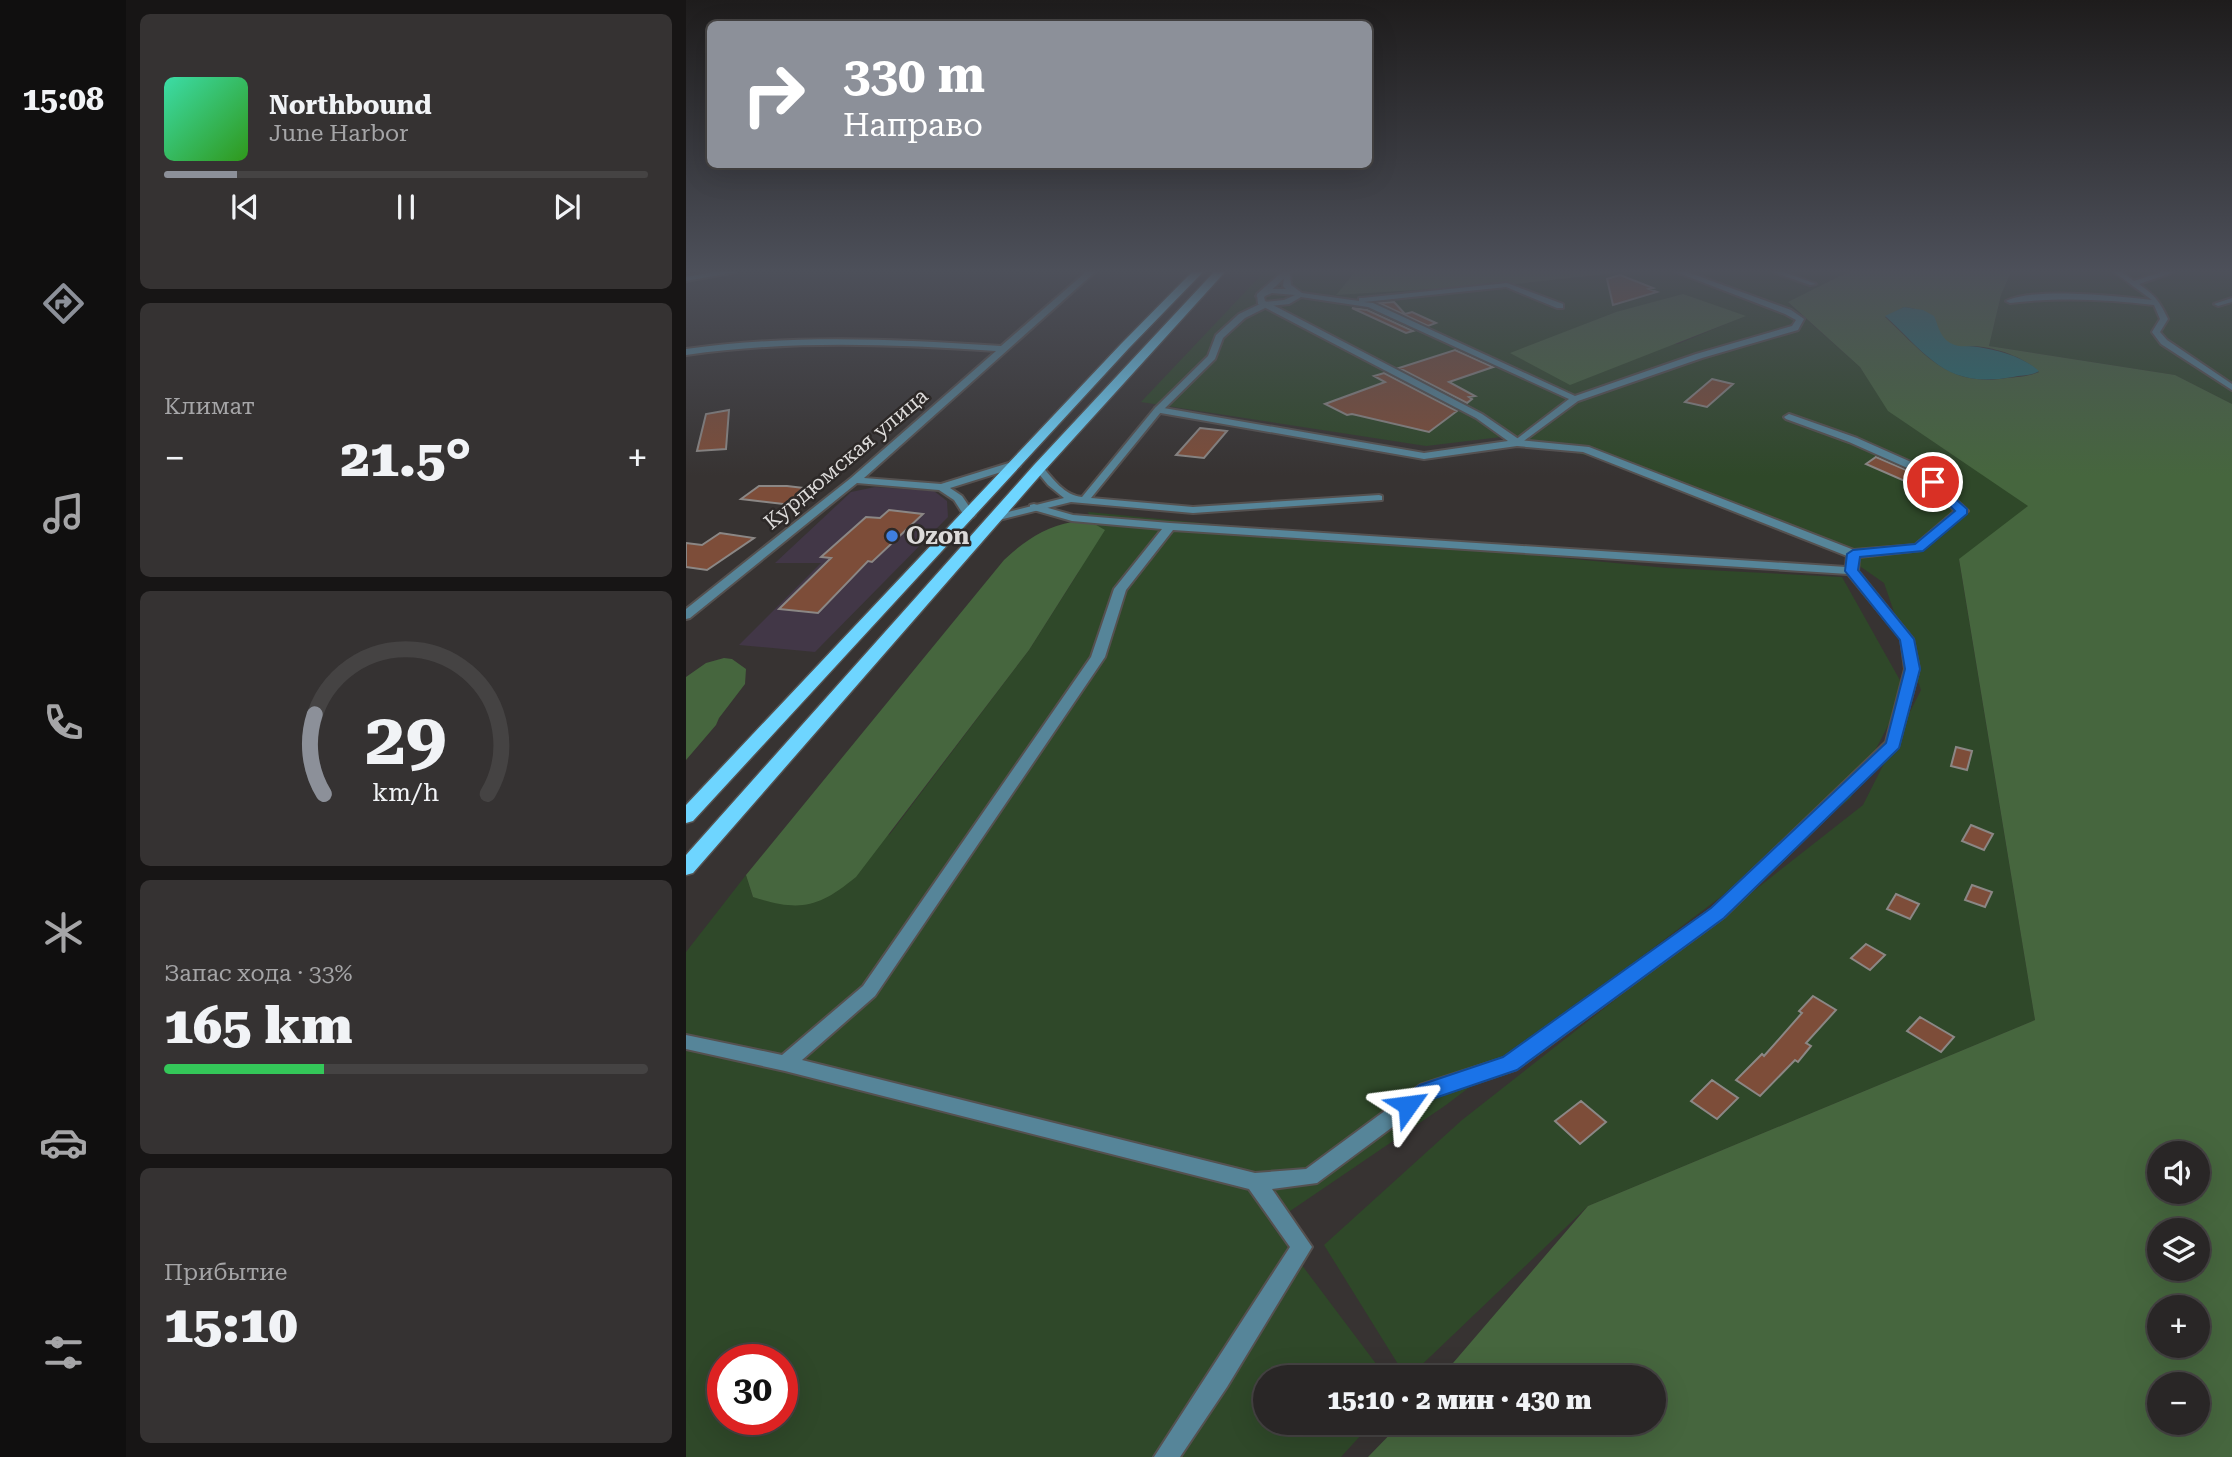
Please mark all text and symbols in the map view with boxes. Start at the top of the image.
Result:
text: 330 m [843,47,985,104]
icon: right [728,49,819,140]
text: 15:08 [22,80,104,118]
text: Northbound [269,90,432,120]
text: Направо [843,106,983,144]
text: June Harbor [269,120,409,147]
icon: previous [226,188,264,226]
icon: pause [387,188,425,226]
icon: next [548,188,586,226]
icon: directions [39,279,88,328]
street label: Курдюмская улица [759,383,933,534]
text: Климат [164,393,255,420]
text: 21.5° [341,428,471,489]
text: − [164,436,185,480]
text: + [627,436,648,480]
pin [1903,452,1963,512]
icon: arrive [1914,463,1952,501]
icon: music [39,489,88,538]
place label: Ozon [906,522,969,550]
marker: Ozon [884,528,900,544]
icon: phone [39,698,88,747]
text: 29 [365,698,447,783]
text: km/h [373,778,439,807]
icon: climate [39,908,88,957]
text: Запас хода · 33% [164,960,353,987]
text: 165 km [164,995,352,1056]
position arrow [1371,1068,1445,1142]
icon: car [39,1118,88,1167]
map controls [2147,1141,2210,1435]
button: sound [2147,1141,2210,1204]
button: layers [2147,1218,2210,1281]
text: Прибытие [164,1259,287,1286]
text: 15:10 [164,1294,298,1355]
button: + [2147,1295,2210,1358]
icon: filters [39,1328,88,1377]
speed limit sign: 30 [707,1344,798,1435]
button: − [2147,1372,2210,1435]
text: 15:10 · 2 мин · 430 m [1327,1385,1592,1415]

